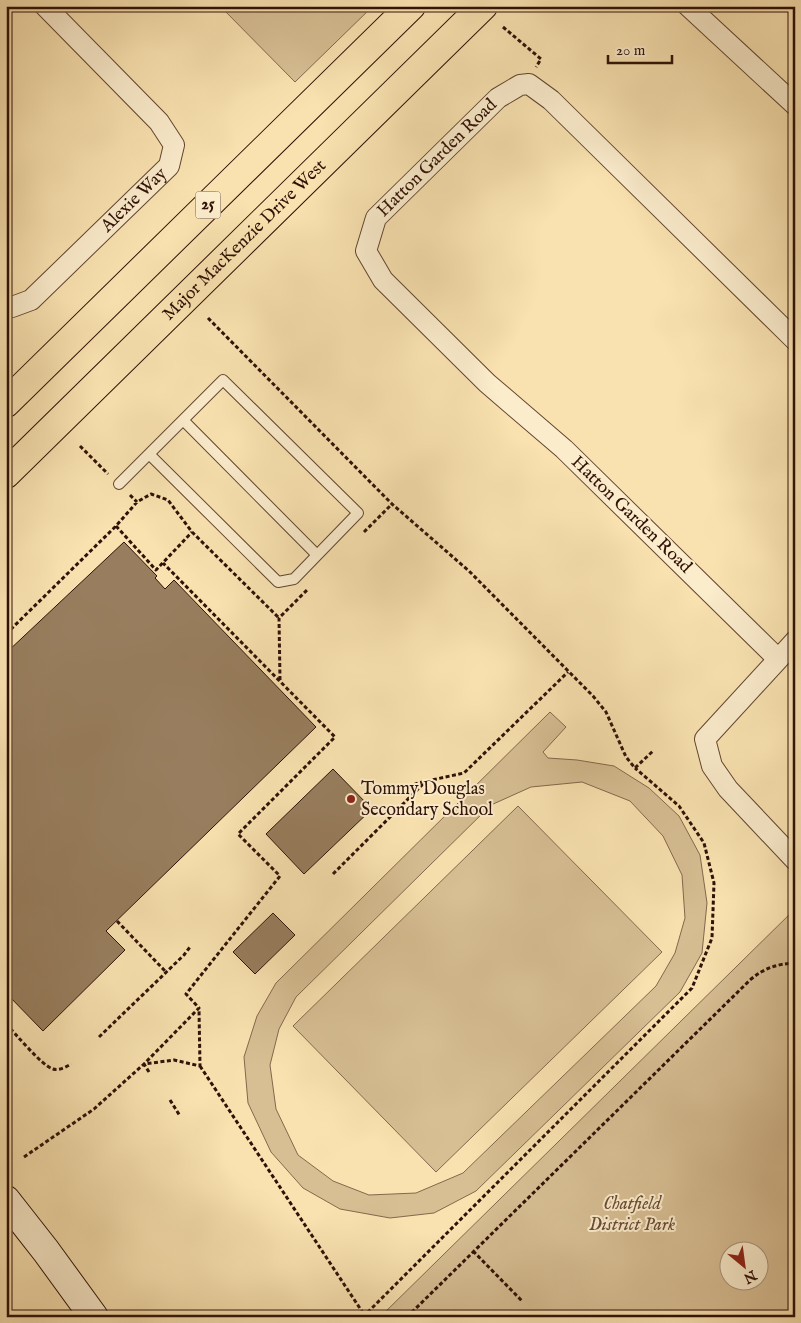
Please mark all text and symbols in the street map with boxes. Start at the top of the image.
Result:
scale bar [608,32,672,64]
text: 20 m [616,41,646,60]
street label: Hatton Garden Road [372,93,502,222]
street label: Major MacKenzie Drive West [158,155,331,326]
street label: Alexie Way [95,163,172,238]
road number: 25 [196,192,220,218]
street label: Hatton Garden Road [566,451,697,579]
place label: Tommy Douglas Secondary School [361,778,493,822]
marker: Tommy Douglas Secondary School [345,793,357,805]
park label: Chatfield District Park [589,1193,675,1237]
north arrow [718,1240,768,1290]
text: N [740,1265,760,1287]

